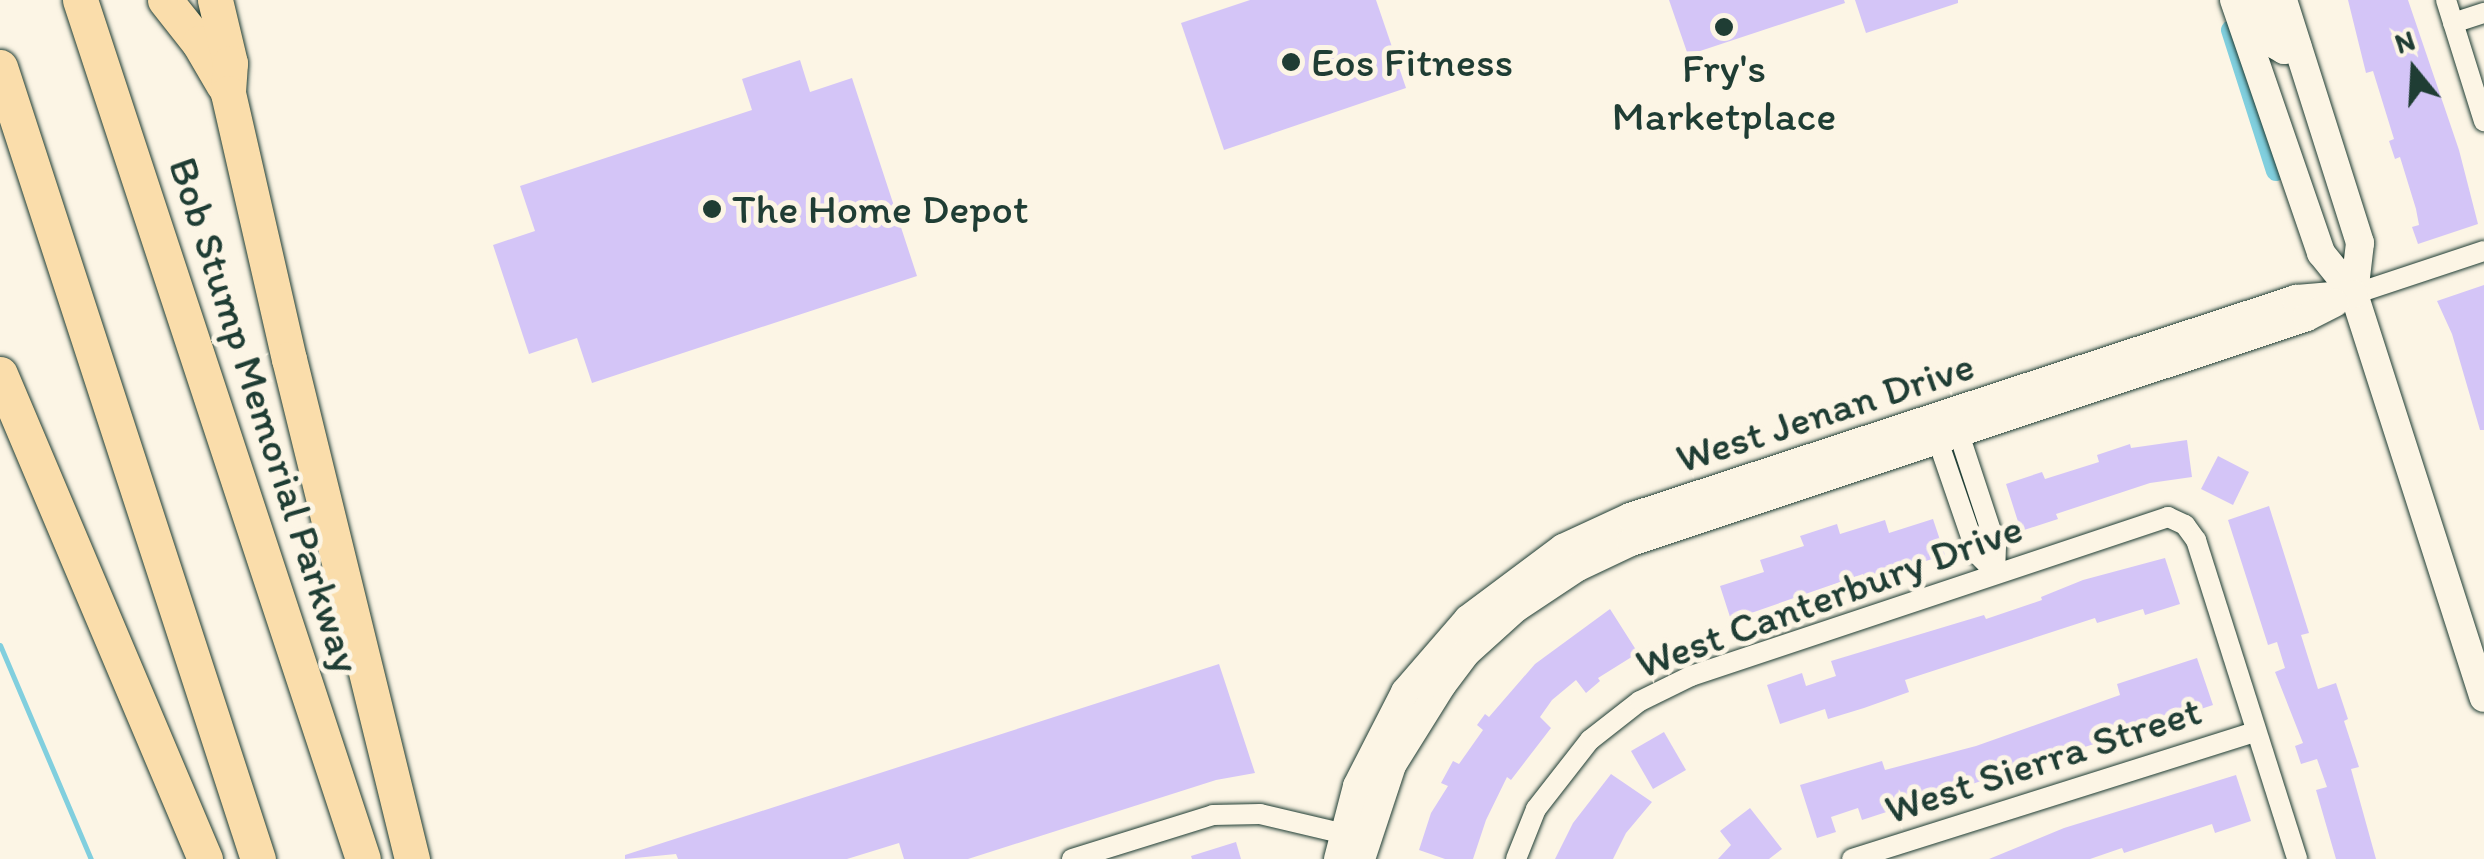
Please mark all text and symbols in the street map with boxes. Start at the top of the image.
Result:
marker: Fry's Marketplace [1713,16,1735,38]
north arrow [2364,20,2464,120]
text: N [2390,22,2419,61]
place label: Eos Fitness [1311,37,1512,87]
place label: Fry's Marketplace [1612,43,1836,142]
marker: Eos Fitness [1280,51,1302,73]
street label: Bob Stump Memorial Parkway [158,151,372,679]
place label: The Home Depot [732,184,1030,234]
marker: The Home Depot [701,198,723,220]
street label: West Jenan Drive [1670,340,1980,484]
street label: West Canterbury Drive [1629,502,2029,690]
street label: West Sierra Street [1880,685,2206,835]

